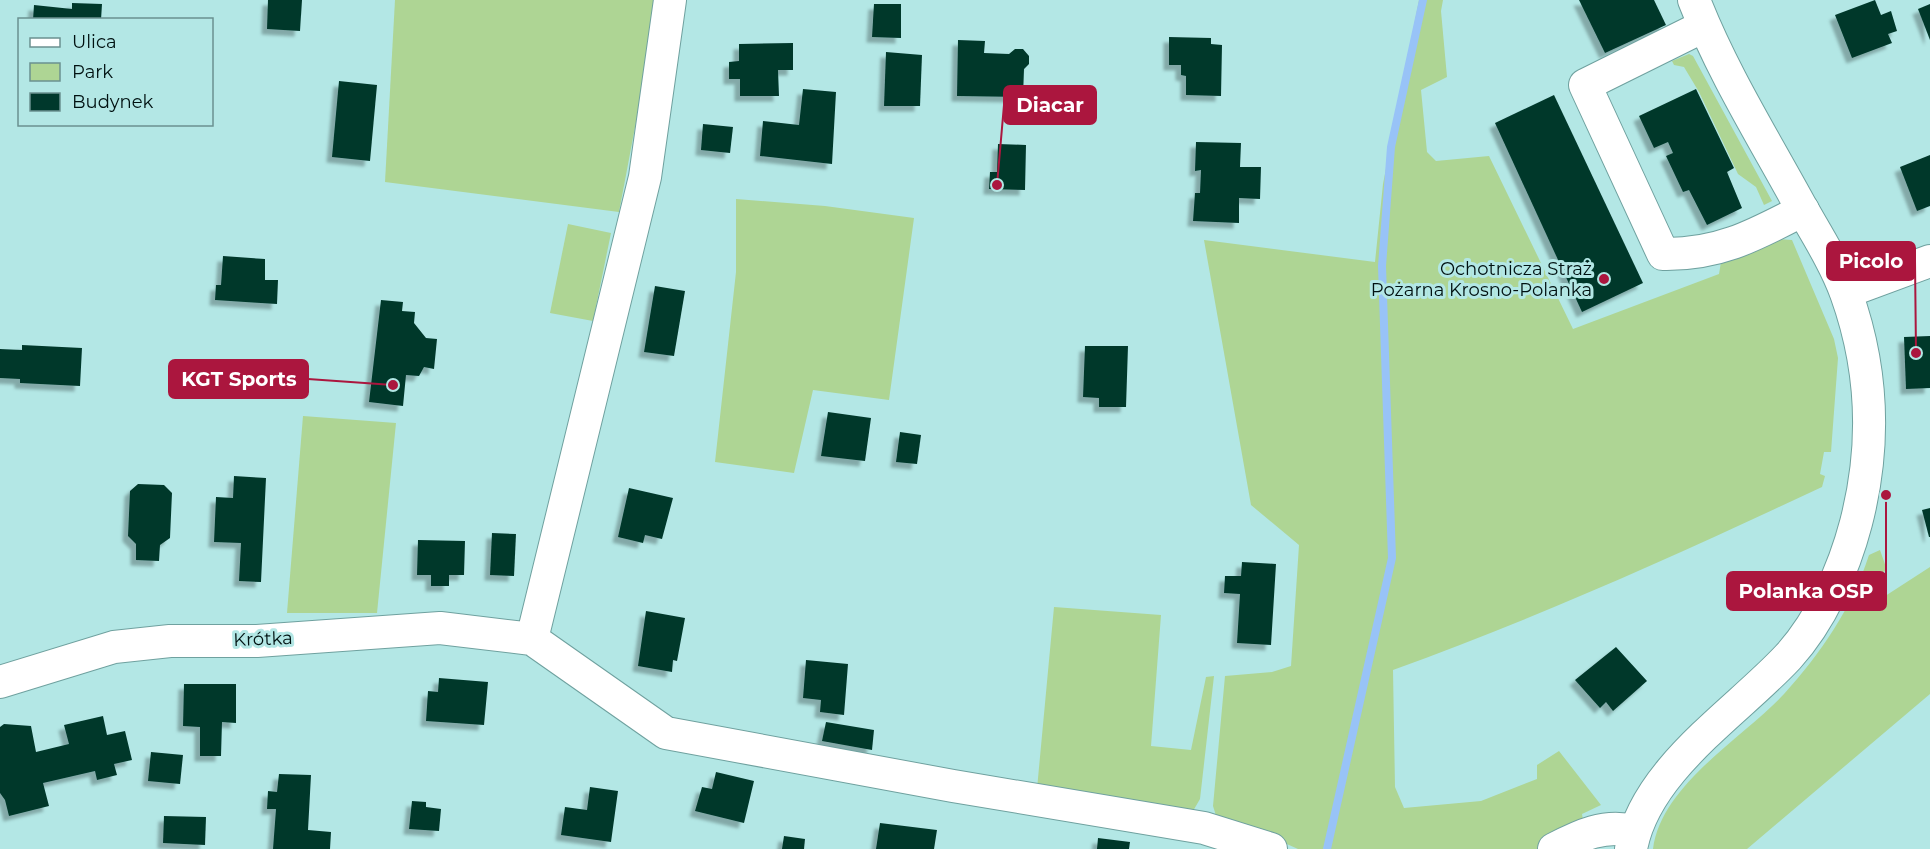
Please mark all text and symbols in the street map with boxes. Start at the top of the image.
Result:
legend [18,18,213,126]
text: Ulica [72,31,117,53]
text: Park [72,61,113,83]
callout: Diacar [1004,86,1096,124]
text: Budynek [72,91,154,113]
text: Diacar [1016,93,1084,117]
callout: Picolo [1827,242,1915,280]
text: Picolo [1839,249,1903,273]
place label: Ochotnicza Straż Pożarna Krosno-Polanka [1371,258,1592,301]
marker: Ochotnicza Straż Pożarna Krosno-Polanka [1597,272,1611,286]
callout: KGT Sports [169,360,308,398]
text: KGT Sports [181,367,297,391]
callout: Polanka OSP [1727,572,1886,610]
text: Polanka OSP [1739,579,1873,603]
street label: Krótka [233,627,293,651]

